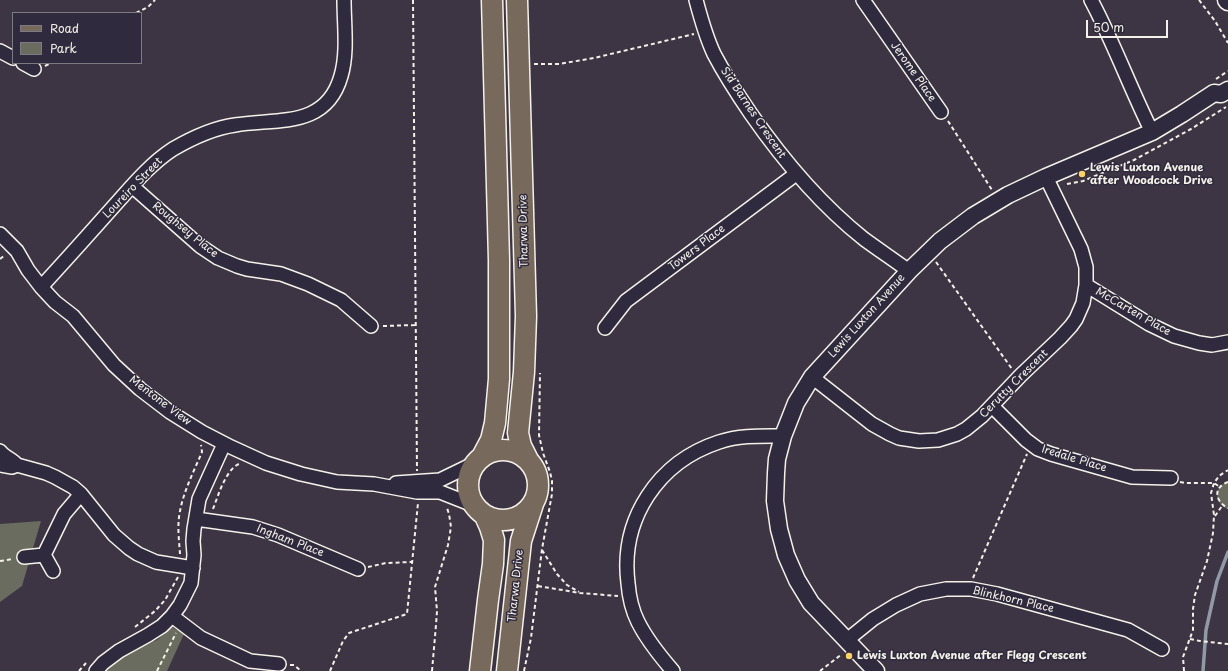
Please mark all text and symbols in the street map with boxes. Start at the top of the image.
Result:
legend [12,12,142,64]
scale bar [1088,12,1170,38]
text: 50 m [1093,18,1124,36]
text: Road [50,19,79,37]
text: Park [50,39,77,57]
street label: Jerome Place [887,39,939,105]
street label: Sid Barnes Crescent [718,65,788,161]
street label: Loureiro Street [101,155,165,221]
place label: Lewis Luxton Avenue after Woodcock Drive [1090,161,1213,187]
marker: Lewis Luxton Avenue after Woodcock Drive [1077,169,1087,179]
street label: Tharwa Drive [517,194,531,268]
street label: Roughsey Place [149,199,221,261]
street label: Towers Place [666,222,728,274]
street label: Lewis Luxton Avenue [826,271,908,361]
street label: McCarten Place [1093,285,1173,339]
street label: Cerutty Crescent [977,347,1051,421]
street label: Mentone View [126,373,194,429]
street label: Iredale Place [1040,443,1108,475]
street label: Ingham Place [254,522,326,560]
street label: Tharwa Drive [506,549,526,623]
street label: Blinkhorn Place [971,584,1055,616]
place label: Lewis Luxton Avenue after Flegg Crescent [857,649,1087,663]
marker: Lewis Luxton Avenue after Flegg Crescent [844,651,854,661]

